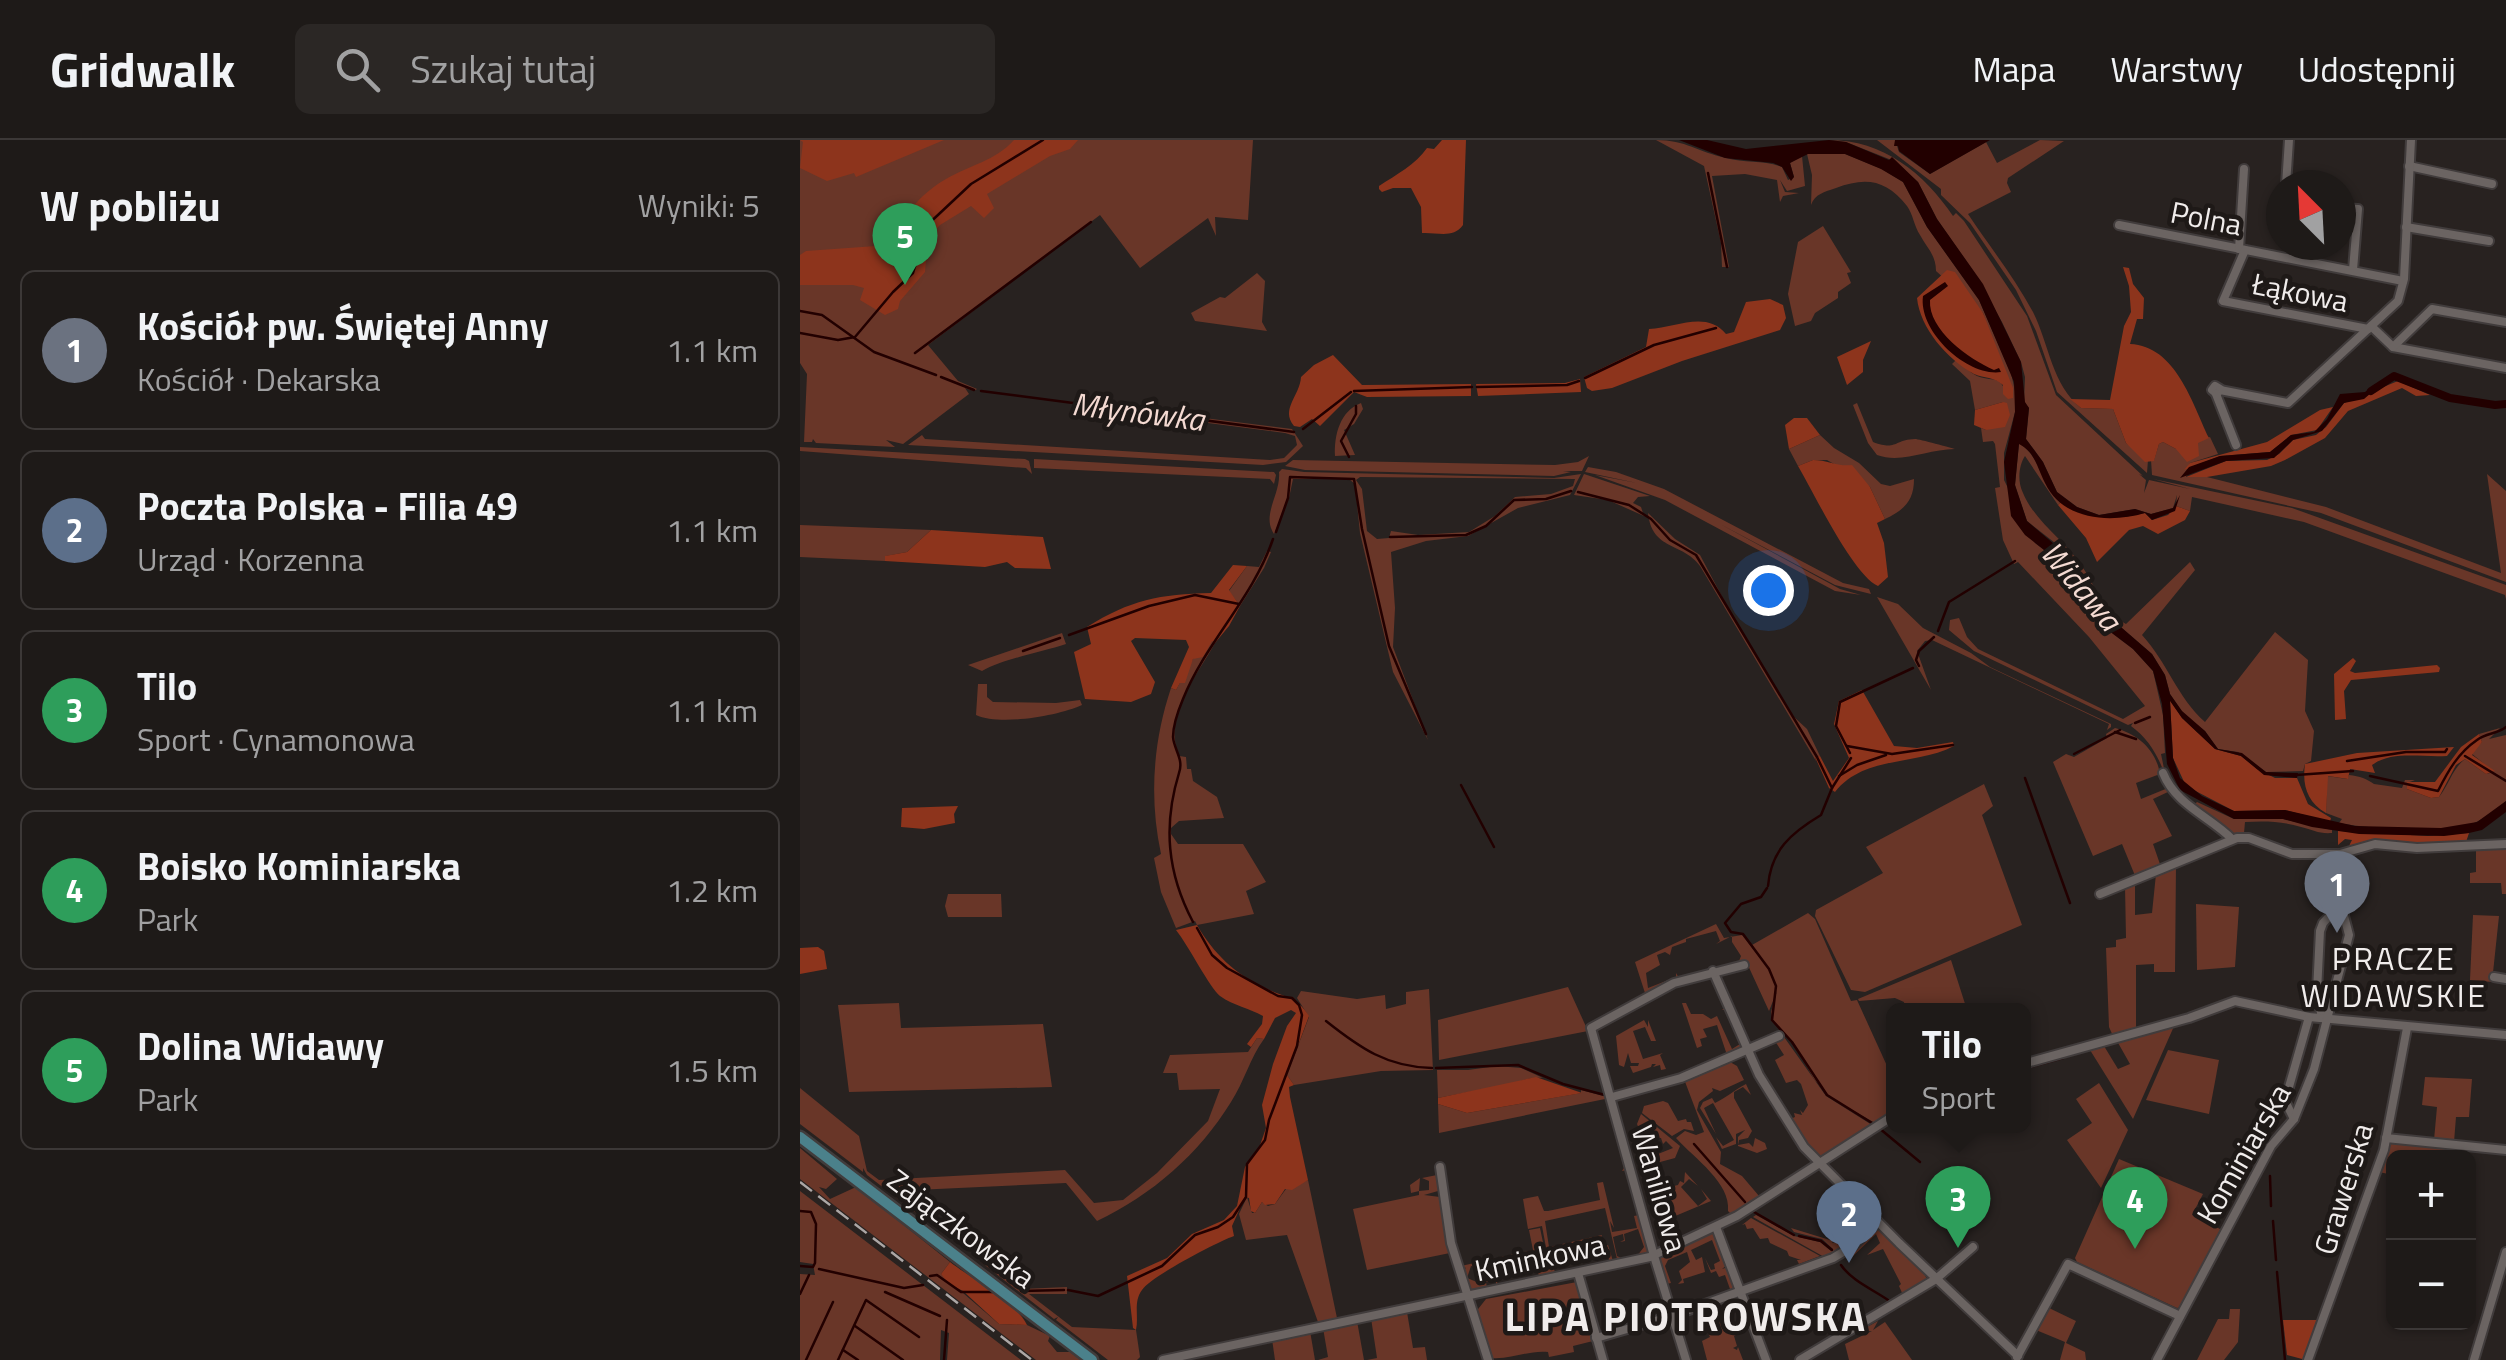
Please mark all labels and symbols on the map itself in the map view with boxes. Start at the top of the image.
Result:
north arrow [2266,170,2356,260]
street label: Polna [2167,189,2246,247]
pin: 5 [872,202,938,285]
street label: Łąkowa [2247,260,2352,324]
water label: Młynówka [1069,379,1209,443]
water label: Widawa [2030,530,2135,642]
your location [1743,565,1794,616]
pin: 1 [2304,850,2370,933]
district label: PRACZE WIDAWSKIE [2301,934,2487,1019]
street label: Kominiarska [2184,1075,2302,1232]
street label: Grawerska [2301,1117,2385,1260]
street label: Waniliowa [1620,1120,1700,1258]
street label: Zajączkowska [878,1157,1045,1299]
pin: 3 [1926,1166,1990,1248]
pin: 4 [2102,1166,2168,1249]
pin: 2 [1816,1180,1882,1263]
street label: Kminkowa [1470,1221,1609,1293]
district label: LIPA PIOTROWSKA [1505,1286,1867,1347]

